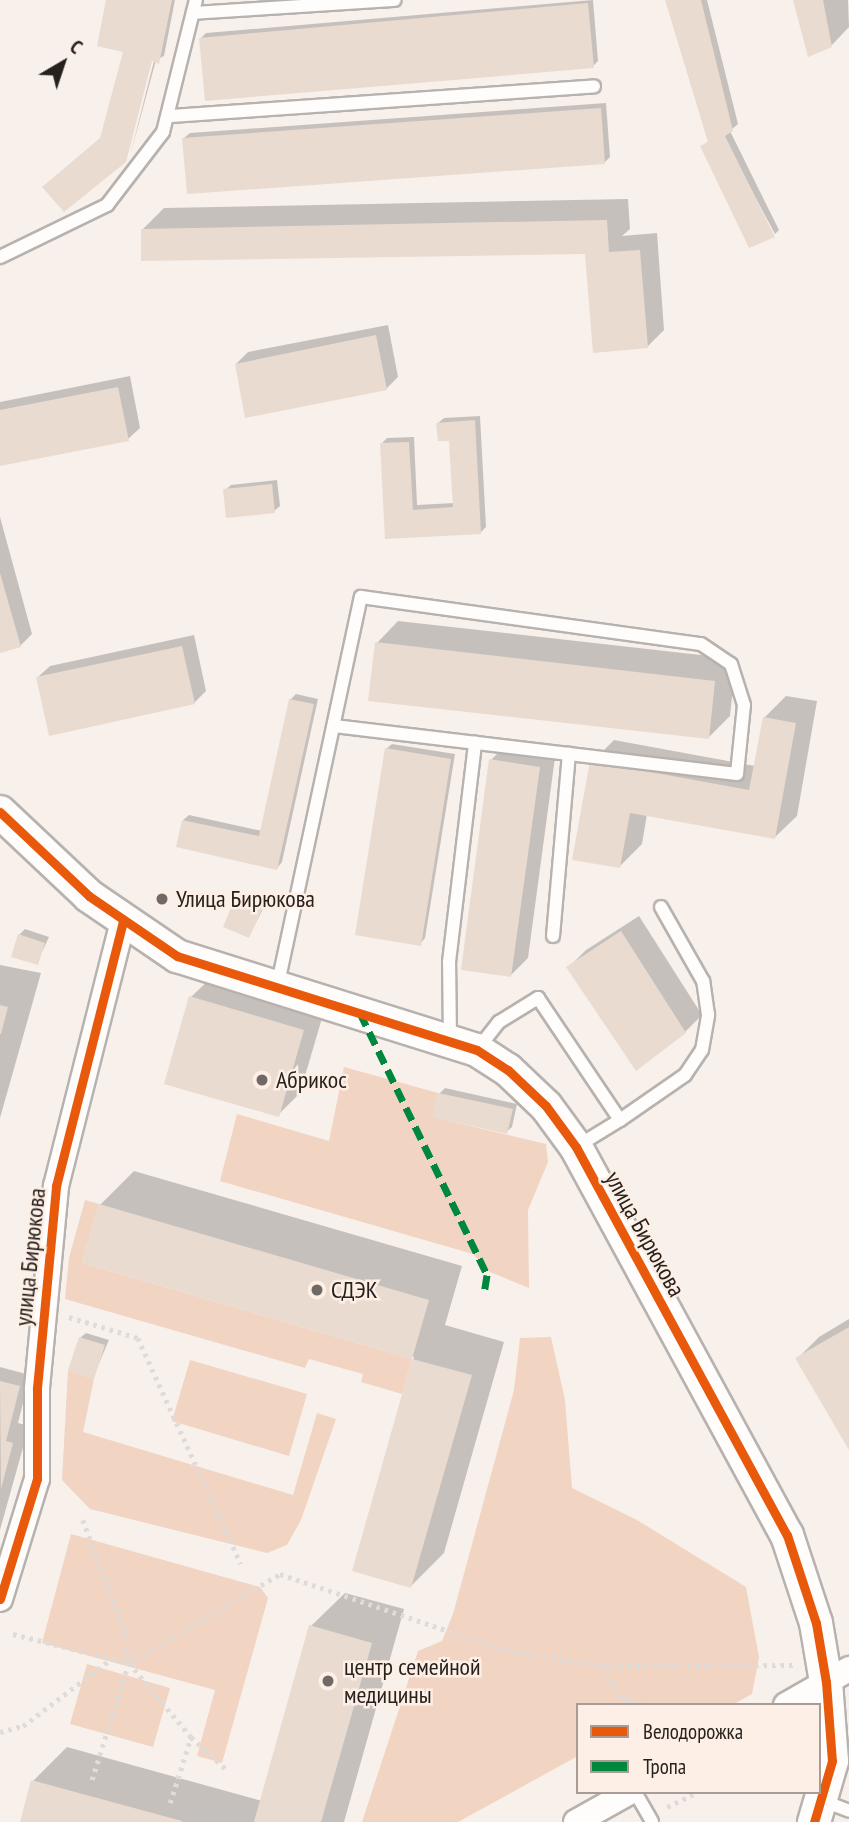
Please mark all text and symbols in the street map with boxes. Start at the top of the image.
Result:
north arrow [28,28,98,98]
text: С [65,35,87,59]
place label: Улица Бирюкова [176,885,315,913]
marker: Улица Бирюкова [154,891,170,907]
place label: Абрикос [276,1066,347,1094]
marker: Абрикос [254,1072,270,1088]
street label: улица Бирюкова [599,1166,691,1302]
street label: улица Бирюкова [8,1187,52,1327]
place label: СДЭК [331,1276,378,1304]
marker: СДЭК [309,1282,325,1298]
place label: центр семейной медицины [344,1653,480,1709]
marker: центр семейной медицины [318,1671,338,1691]
legend [576,1703,821,1794]
text: Велодорожка [643,1718,743,1745]
text: Тропа [643,1753,686,1780]

